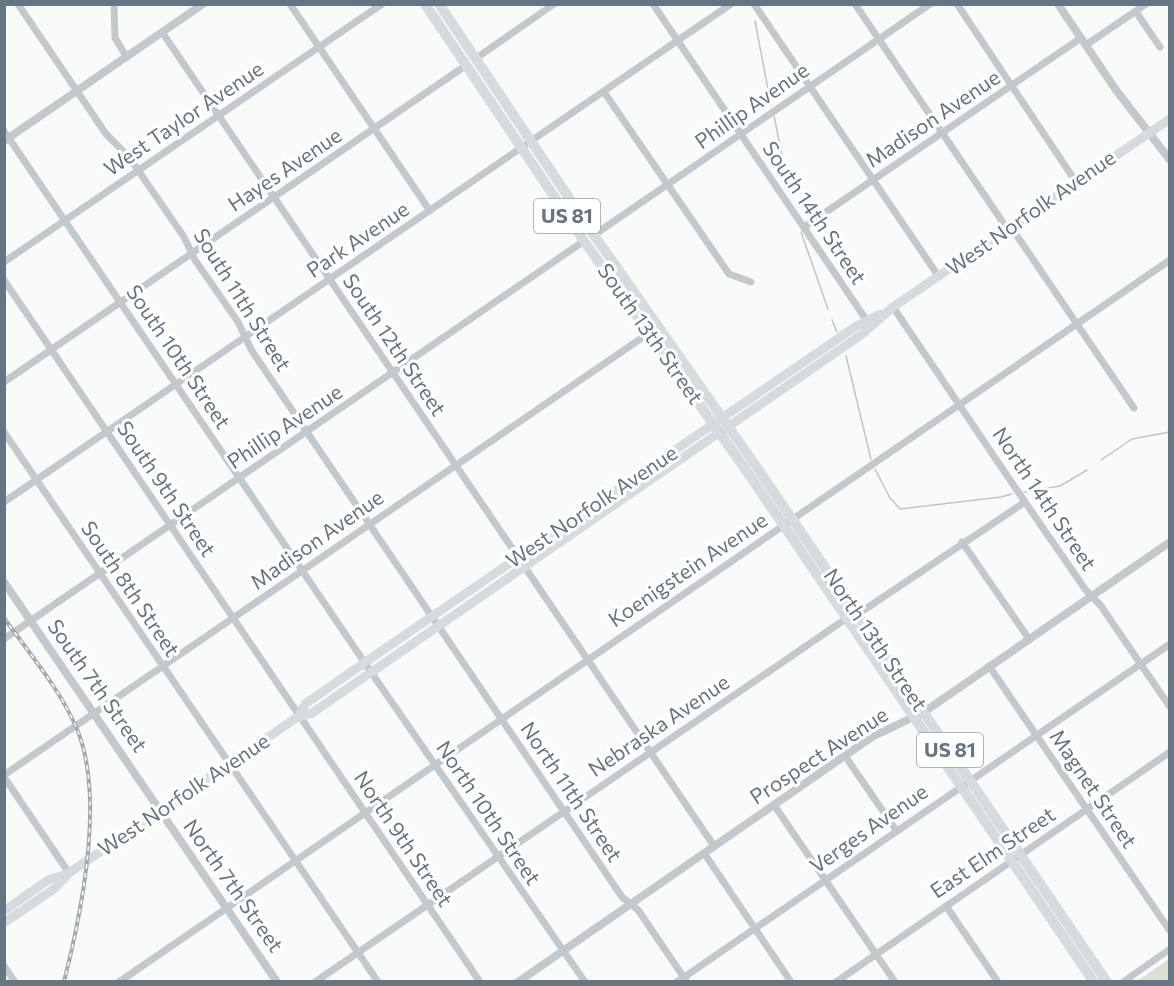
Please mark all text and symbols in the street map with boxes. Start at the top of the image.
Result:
street label: West Taylor Avenue [99,55,268,180]
street label: Phillip Avenue [689,56,813,153]
street label: Madison Avenue [860,64,1004,172]
street label: Hayes Avenue [223,122,346,216]
street label: South 14th Street [758,136,872,288]
street label: West Norfolk Avenue [941,144,1120,280]
street label: Park Avenue [301,195,413,282]
road number: US 81 [534,199,600,233]
street label: South 11th Street [189,223,297,375]
street label: South 13th Street [593,258,709,408]
street label: South 12th Street [338,268,452,420]
street label: South 10th Street [122,280,237,433]
street label: Phillip Avenue [222,378,346,473]
street label: South 9th Street [113,416,222,561]
street label: North 14th Street [988,422,1102,574]
street label: West Norfolk Avenue [501,439,681,572]
street label: Madison Avenue [245,484,387,594]
street label: Koenigstein Avenue [603,506,771,631]
street label: South 8th Street [77,516,186,661]
street label: North 13th Street [819,563,933,715]
street label: South 7th Street [43,614,153,756]
street label: Nebraska Avenue [583,668,733,781]
street label: Prospect Avenue [744,701,892,809]
street label: North 11th Street [516,716,628,866]
street label: Magnet Street [1046,724,1143,852]
street label: West Norfolk Avenue [93,727,273,860]
road number: US 81 [917,733,983,767]
street label: North 10th Street [432,735,547,889]
street label: North 9th Street [350,766,459,911]
street label: Verges Avenue [804,778,932,878]
street label: East Elm Street [925,801,1059,903]
street label: North 7th Street [179,814,289,956]

